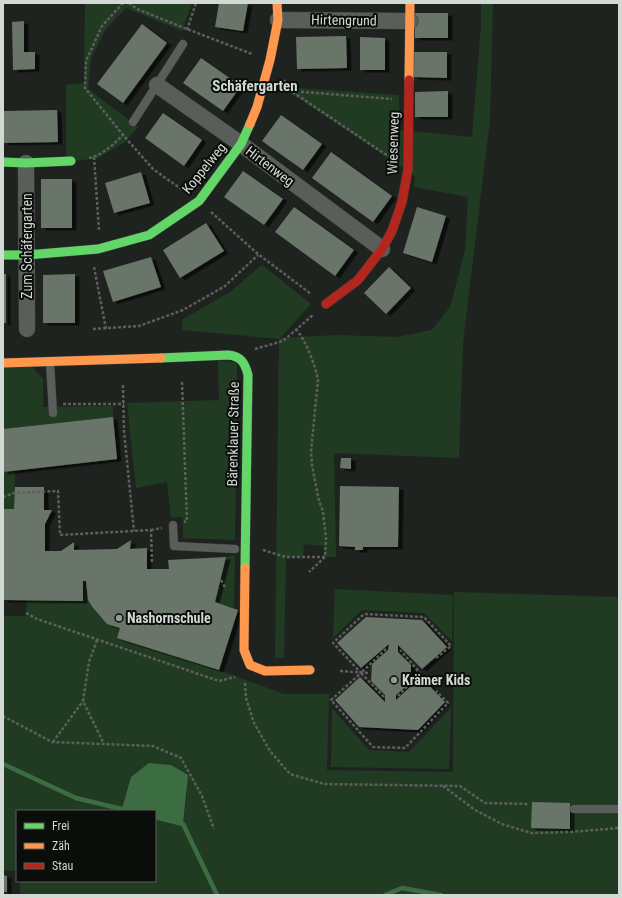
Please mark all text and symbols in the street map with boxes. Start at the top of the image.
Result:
street label: Hirtengrund [311,11,377,29]
district label: Schäfergarten [212,77,298,95]
street label: Wiesenweg [384,111,402,175]
street label: Koppelweg [179,139,229,197]
street label: Hirtenweg [243,143,297,189]
street label: Zum Schäfergarten [19,193,35,299]
street label: Bärenklauer Straße [224,381,242,487]
place label: Nashornschule [127,610,211,626]
marker: Nashornschule [114,613,124,623]
place label: Krämer Kids [402,672,470,688]
marker: Krämer Kids [389,675,399,685]
legend [16,810,156,882]
text: Frei [52,819,70,833]
text: Zäh [52,839,70,853]
text: Stau [52,859,74,873]

